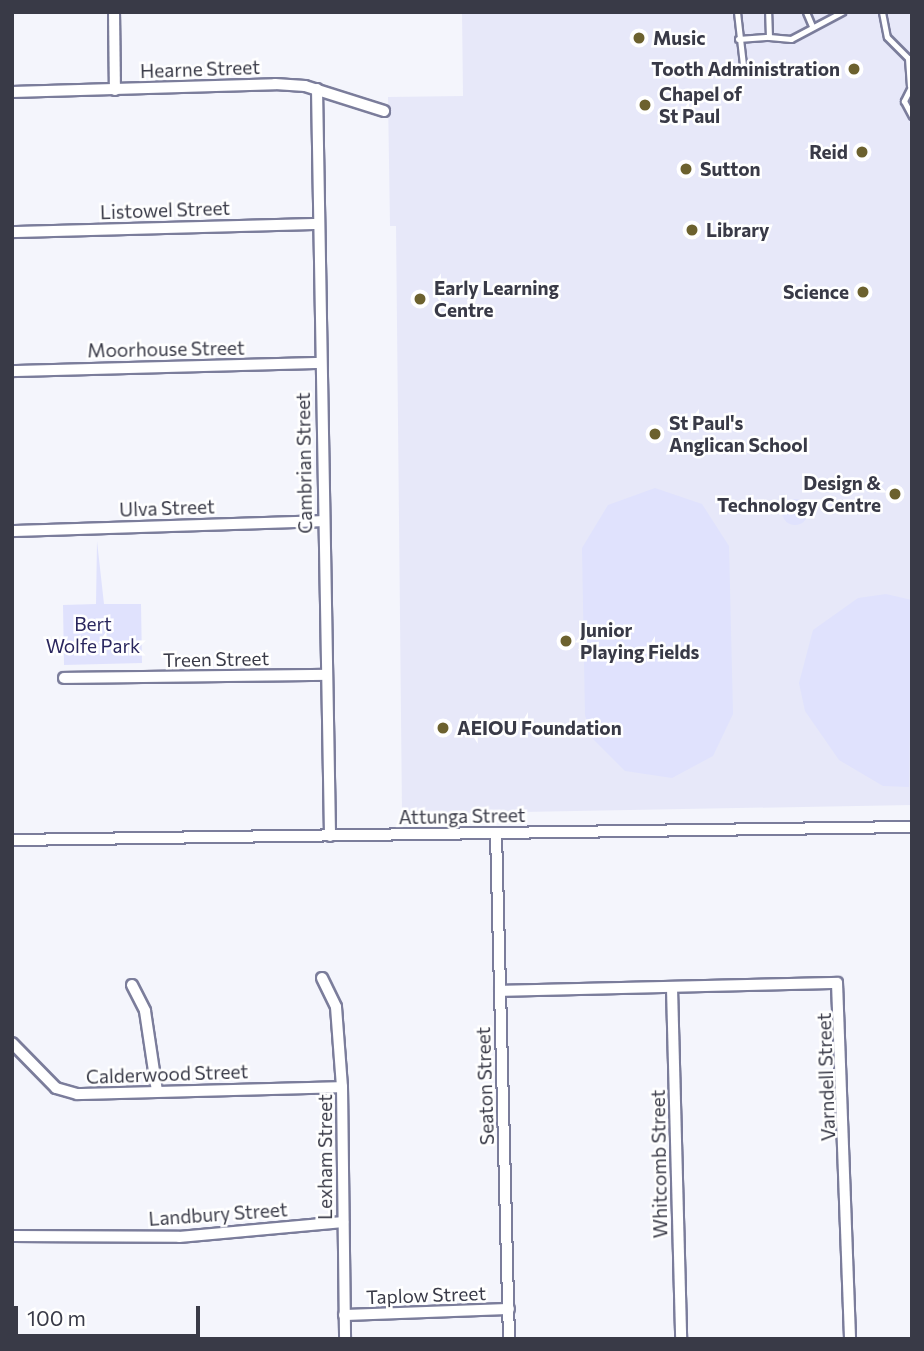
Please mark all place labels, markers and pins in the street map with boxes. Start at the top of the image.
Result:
place label: Music [653,27,705,49]
marker: Music [631,30,647,46]
place label: Tooth Administration [651,58,840,80]
marker: Tooth Administration [846,61,862,77]
place label: Chapel of St Paul [659,83,742,127]
marker: Chapel of St Paul [637,97,653,113]
place label: Reid [809,141,848,163]
marker: Reid [854,144,870,160]
place label: Sutton [700,158,761,180]
marker: Sutton [678,161,694,177]
place label: Library [706,219,769,241]
marker: Library [684,222,700,238]
place label: Early Learning Centre [434,277,559,321]
place label: Science [783,281,849,303]
marker: Science [855,284,871,300]
marker: Early Learning Centre [412,291,428,307]
place label: St Paul's Anglican School [669,412,808,456]
marker: St Paul's Anglican School [647,426,663,442]
place label: Design & Technology Centre [717,472,881,516]
marker: Design & Technology Centre [887,486,903,502]
place label: Junior Playing Fields [580,619,699,663]
marker: Junior Playing Fields [558,633,574,649]
place label: AEIOU Foundation [457,717,622,739]
marker: AEIOU Foundation [435,720,451,736]

